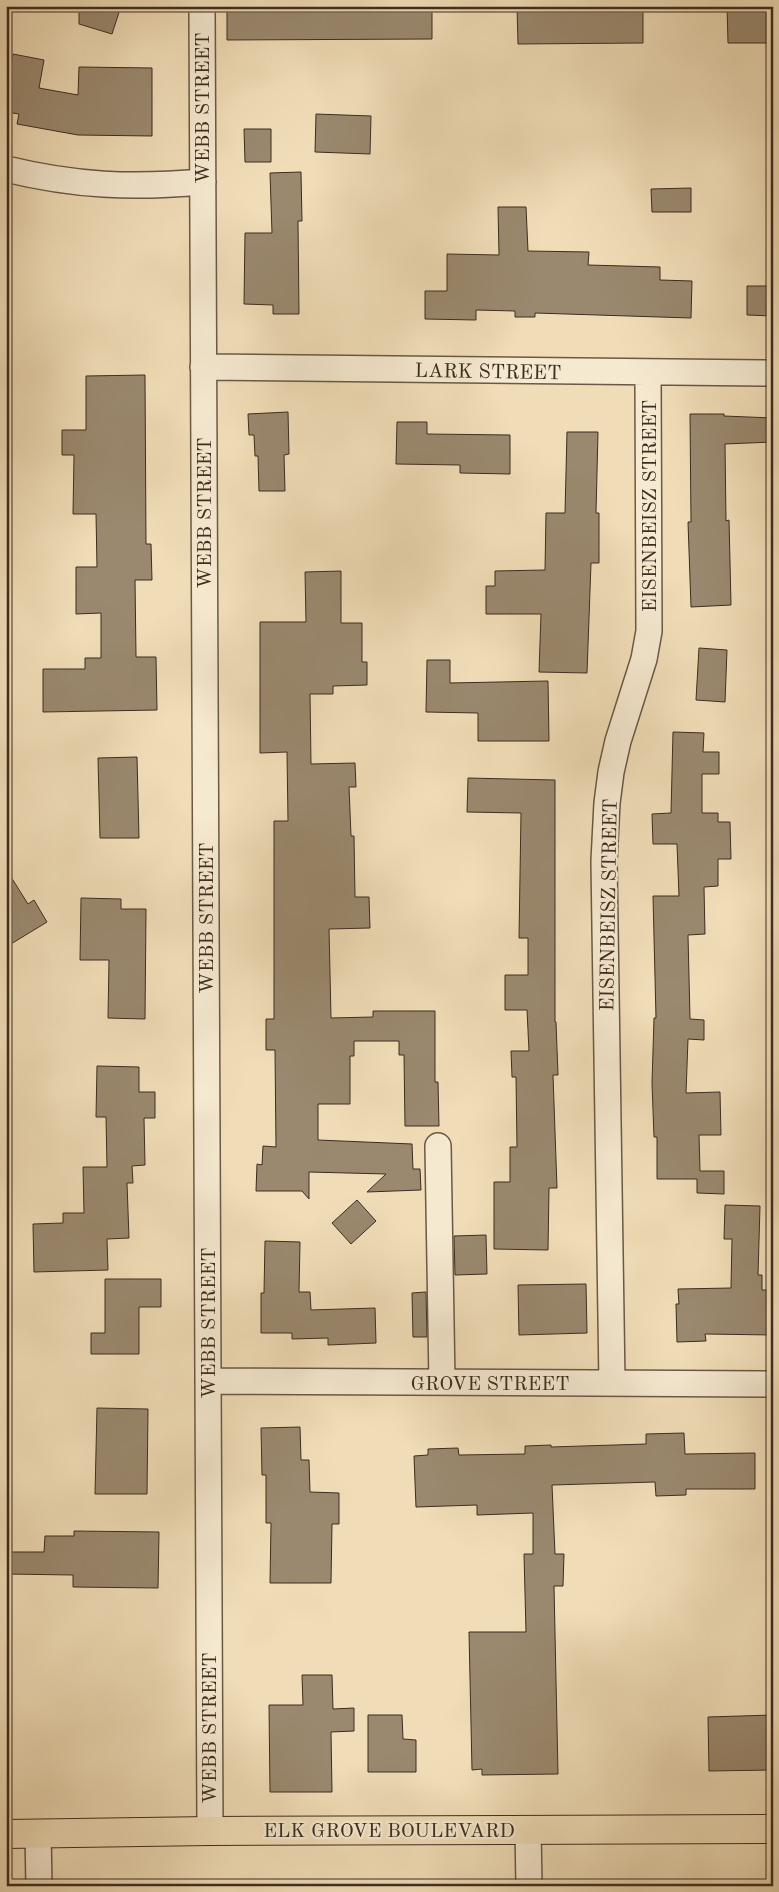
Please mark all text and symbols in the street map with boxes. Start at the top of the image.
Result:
street label: WEBB STREET [194,32,214,184]
street label: LARK STREET [414,362,561,384]
street label: EISENBEISZ STREET [641,400,661,612]
street label: WEBB STREET [196,437,216,589]
street label: EISENBEISZ STREET [598,799,622,1012]
street label: WEBB STREET [198,842,218,994]
street label: WEBB STREET [200,1247,220,1399]
street label: GROVE STREET [411,1375,569,1395]
street label: WEBB STREET [201,1652,221,1804]
street label: ELK GROVE BOULEVARD [263,1822,515,1842]

